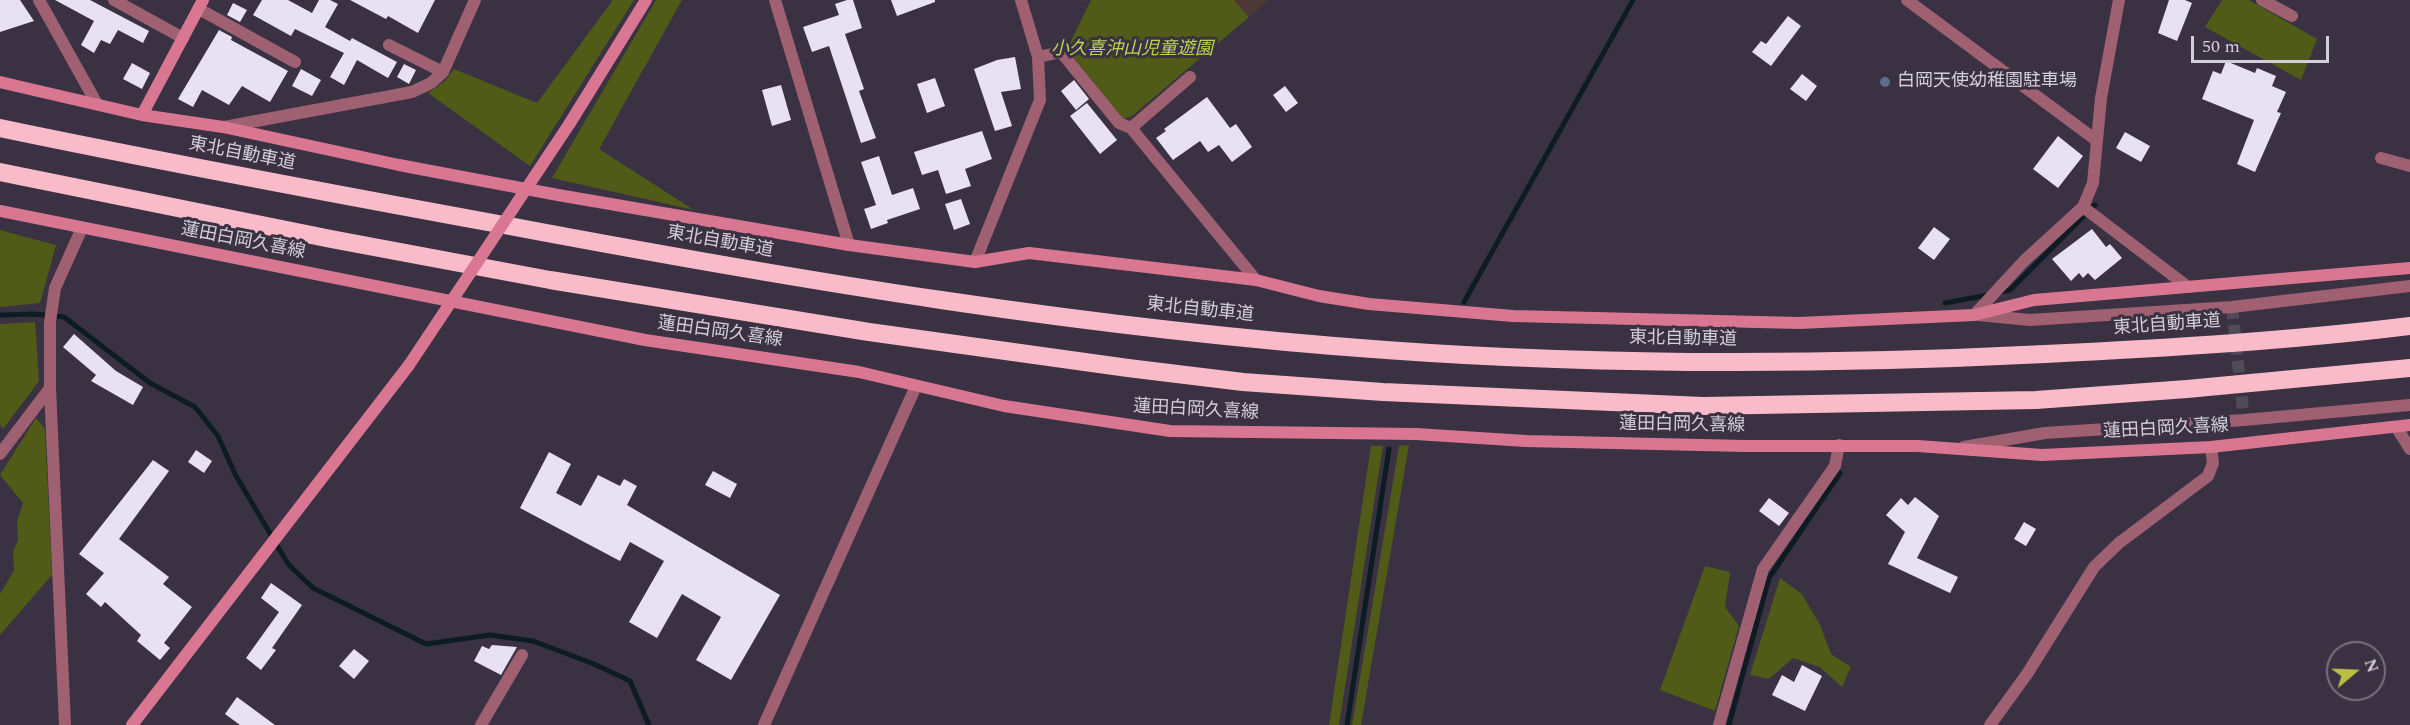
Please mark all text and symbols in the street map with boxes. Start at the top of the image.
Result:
scale bar [2194,24,2332,62]
text: 50 m [2202,33,2240,60]
park label: 小久喜沖山児童遊園 [1051,39,1213,61]
place label: 白岡天使幼稚園駐車場 [1897,71,2077,93]
marker: 白岡天使幼稚園駐車場 [1878,75,1892,89]
street label: 東北自動車道 [187,134,297,176]
street label: 蓮田白岡久喜線 [179,219,307,265]
street label: 東北自動車道 [665,223,775,263]
street label: 東北自動車道 [1145,295,1255,327]
street label: 東北自動車道 [2112,311,2222,341]
street label: 蓮田白岡久喜線 [656,314,784,352]
street label: 東北自動車道 [1629,328,1737,352]
street label: 蓮田白岡久喜線 [1133,397,1259,425]
street label: 蓮田白岡久喜線 [1619,414,1745,438]
street label: 蓮田白岡久喜線 [2103,416,2229,444]
north arrow [2326,641,2386,701]
text: N [2358,656,2385,676]

